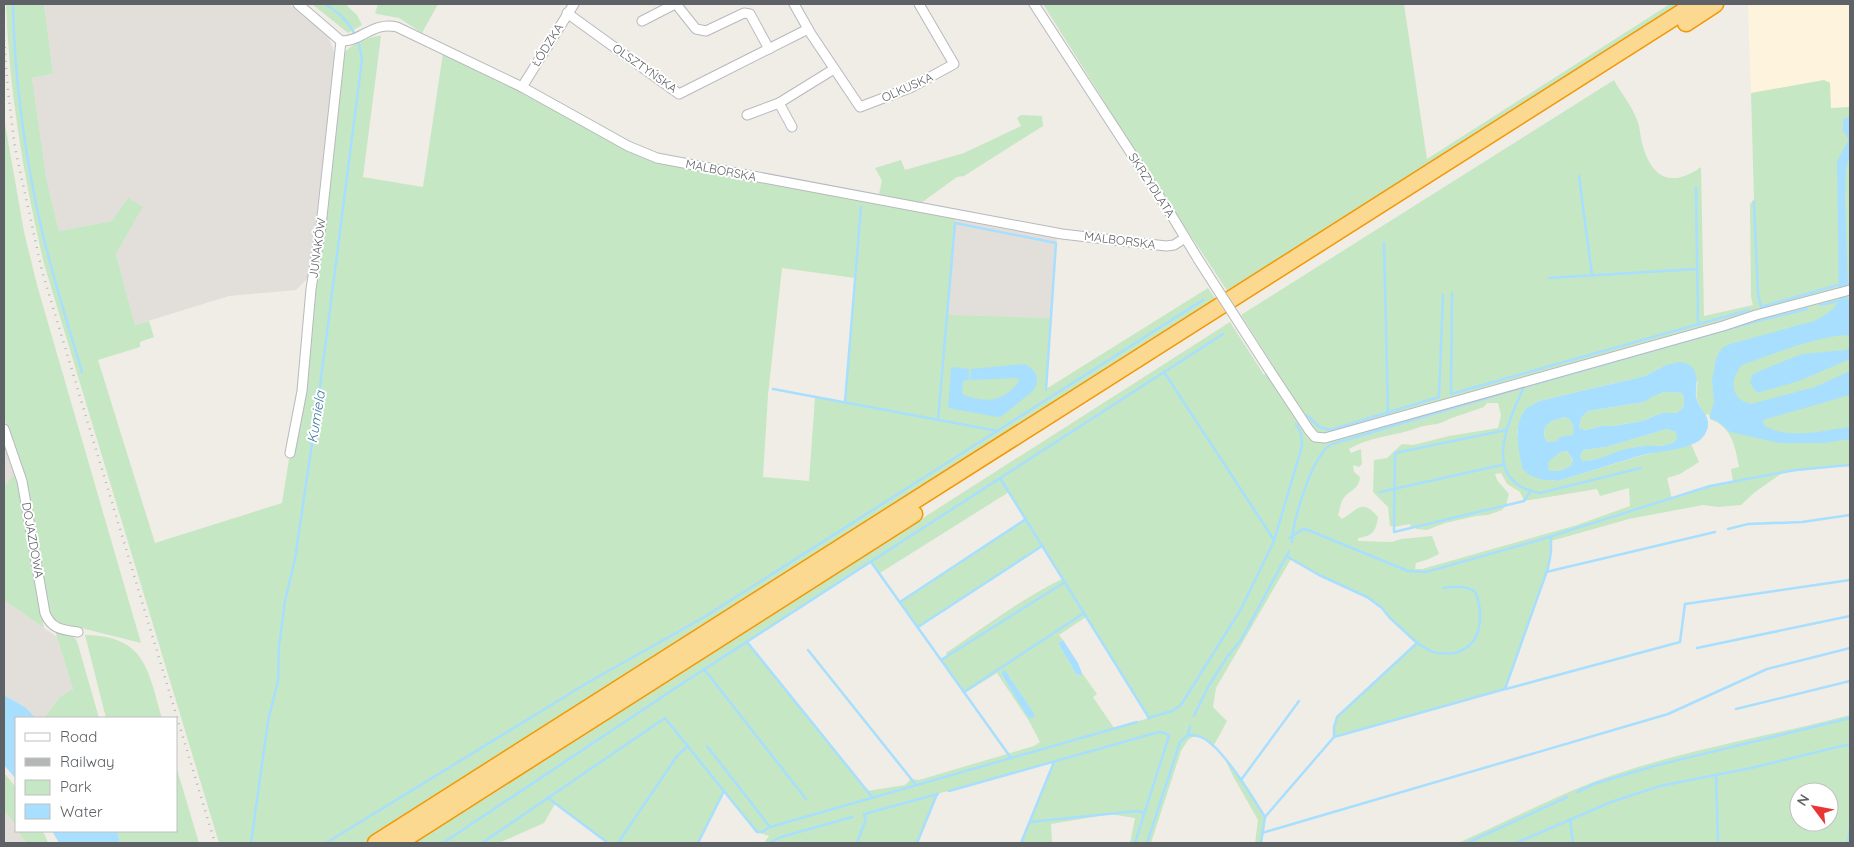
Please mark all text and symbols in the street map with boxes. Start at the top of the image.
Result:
street label: ŁÓDZKA [528,20,566,69]
street label: OLSZTYŃSKA [610,40,680,96]
street label: OLKUSKA [879,69,935,105]
street label: SKRZYDLATA [1126,150,1179,220]
street label: MALBORSKA [684,156,758,184]
street label: JUNAKÓW [305,216,329,279]
street label: MALBORSKA [1083,228,1157,252]
water label: Kumiela [303,388,329,444]
street label: DOJAZDOWA [19,501,47,579]
legend [15,717,178,832]
text: Road [60,727,97,746]
text: Railway [60,752,115,771]
text: Park [60,777,92,796]
north arrow [1789,782,1839,832]
text: N [1793,791,1813,809]
text: Water [60,802,103,821]

